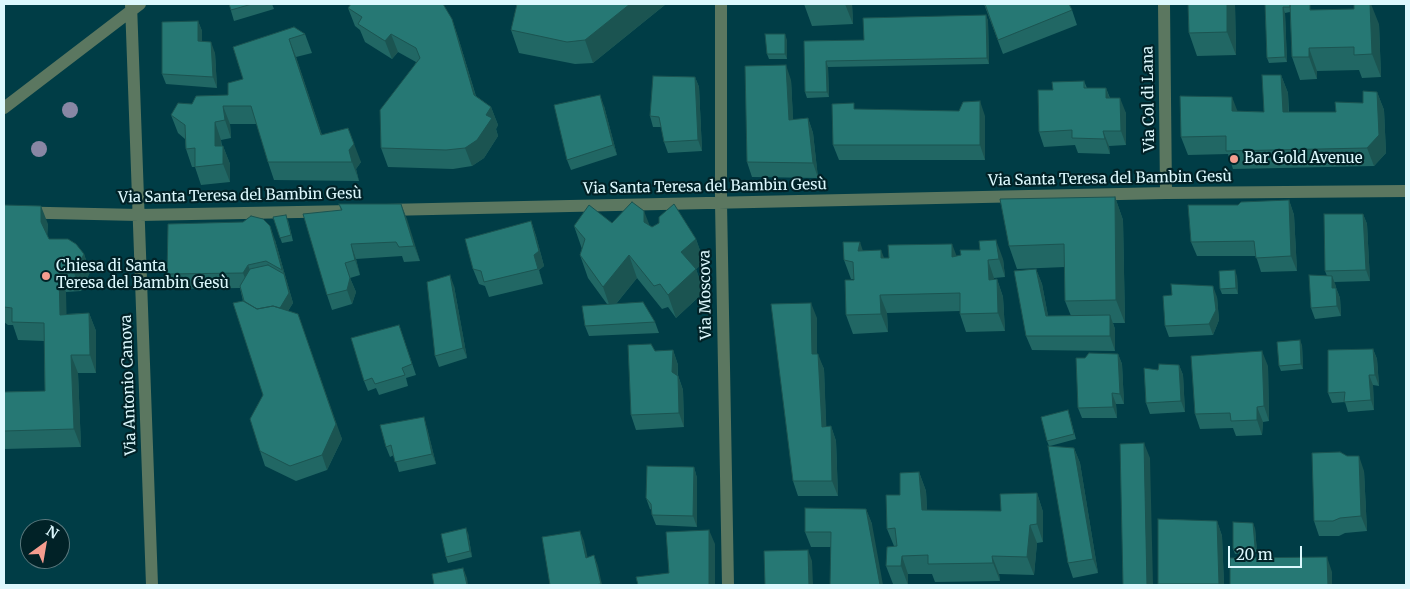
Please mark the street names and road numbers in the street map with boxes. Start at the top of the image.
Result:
street label: Via Col di Lana [1139,46,1159,152]
street label: Via Santa Teresa del Bambin Gesù [988,168,1232,190]
street label: Via Santa Teresa del Bambin Gesù [583,176,827,198]
street label: Via Santa Teresa del Bambin Gesù [118,185,362,207]
street label: Via Moscova [696,250,716,340]
street label: Via Antonio Canova [118,314,140,456]

